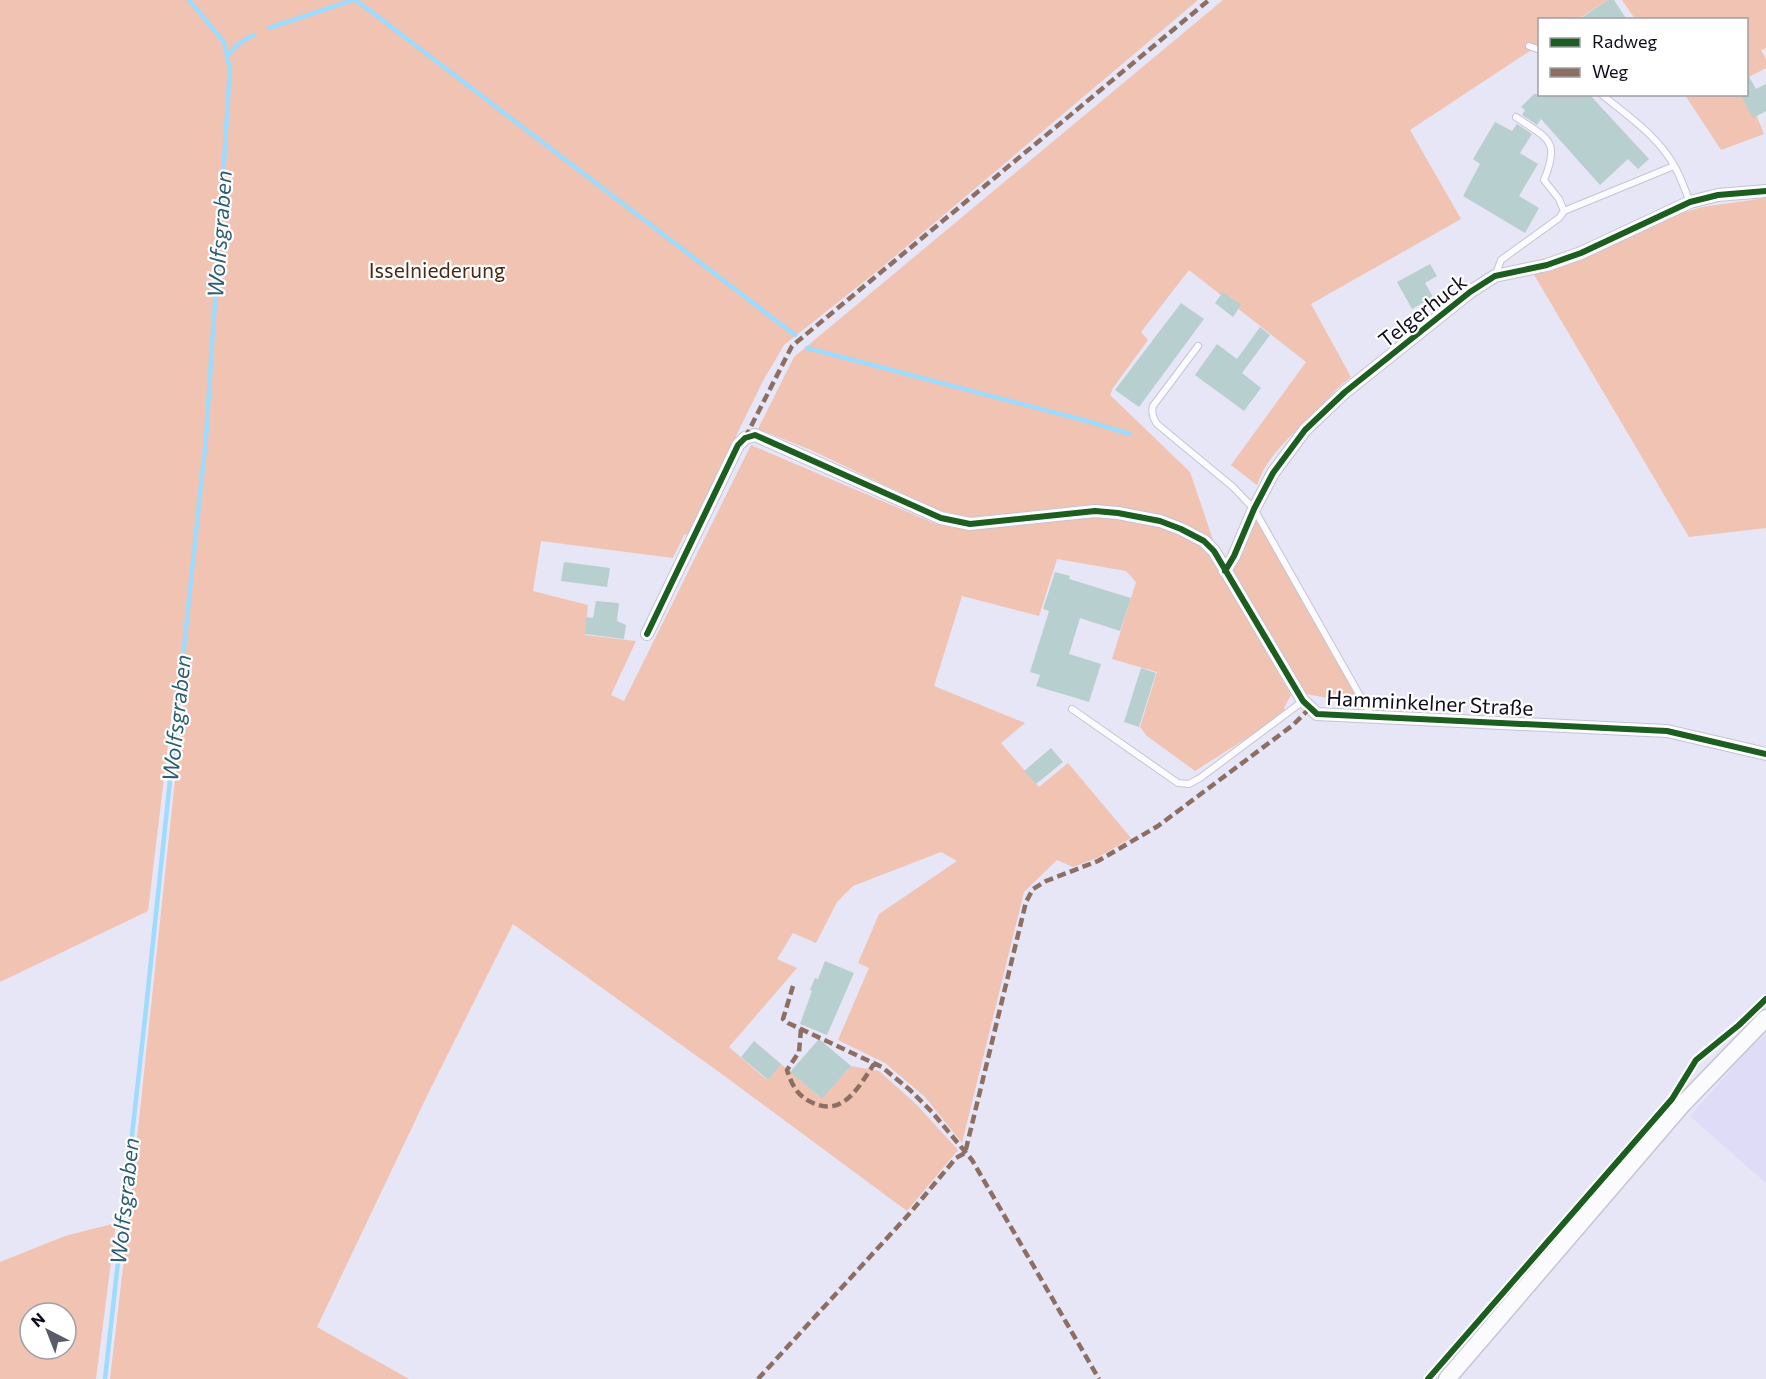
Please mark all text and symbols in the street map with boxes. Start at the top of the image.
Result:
legend [1538,18,1748,96]
text: Radweg [1592,30,1657,52]
text: Weg [1592,60,1629,82]
water label: Wolfsgraben [201,169,237,299]
park label: Isselniederung [369,257,505,282]
street label: Telgerhuck [1373,268,1471,352]
water label: Wolfsgraben [156,653,196,783]
street label: Hamminkelner Straße [1326,684,1534,720]
water label: Wolfsgraben [104,1136,144,1266]
north arrow [18,1301,78,1361]
text: N [27,1308,48,1331]

